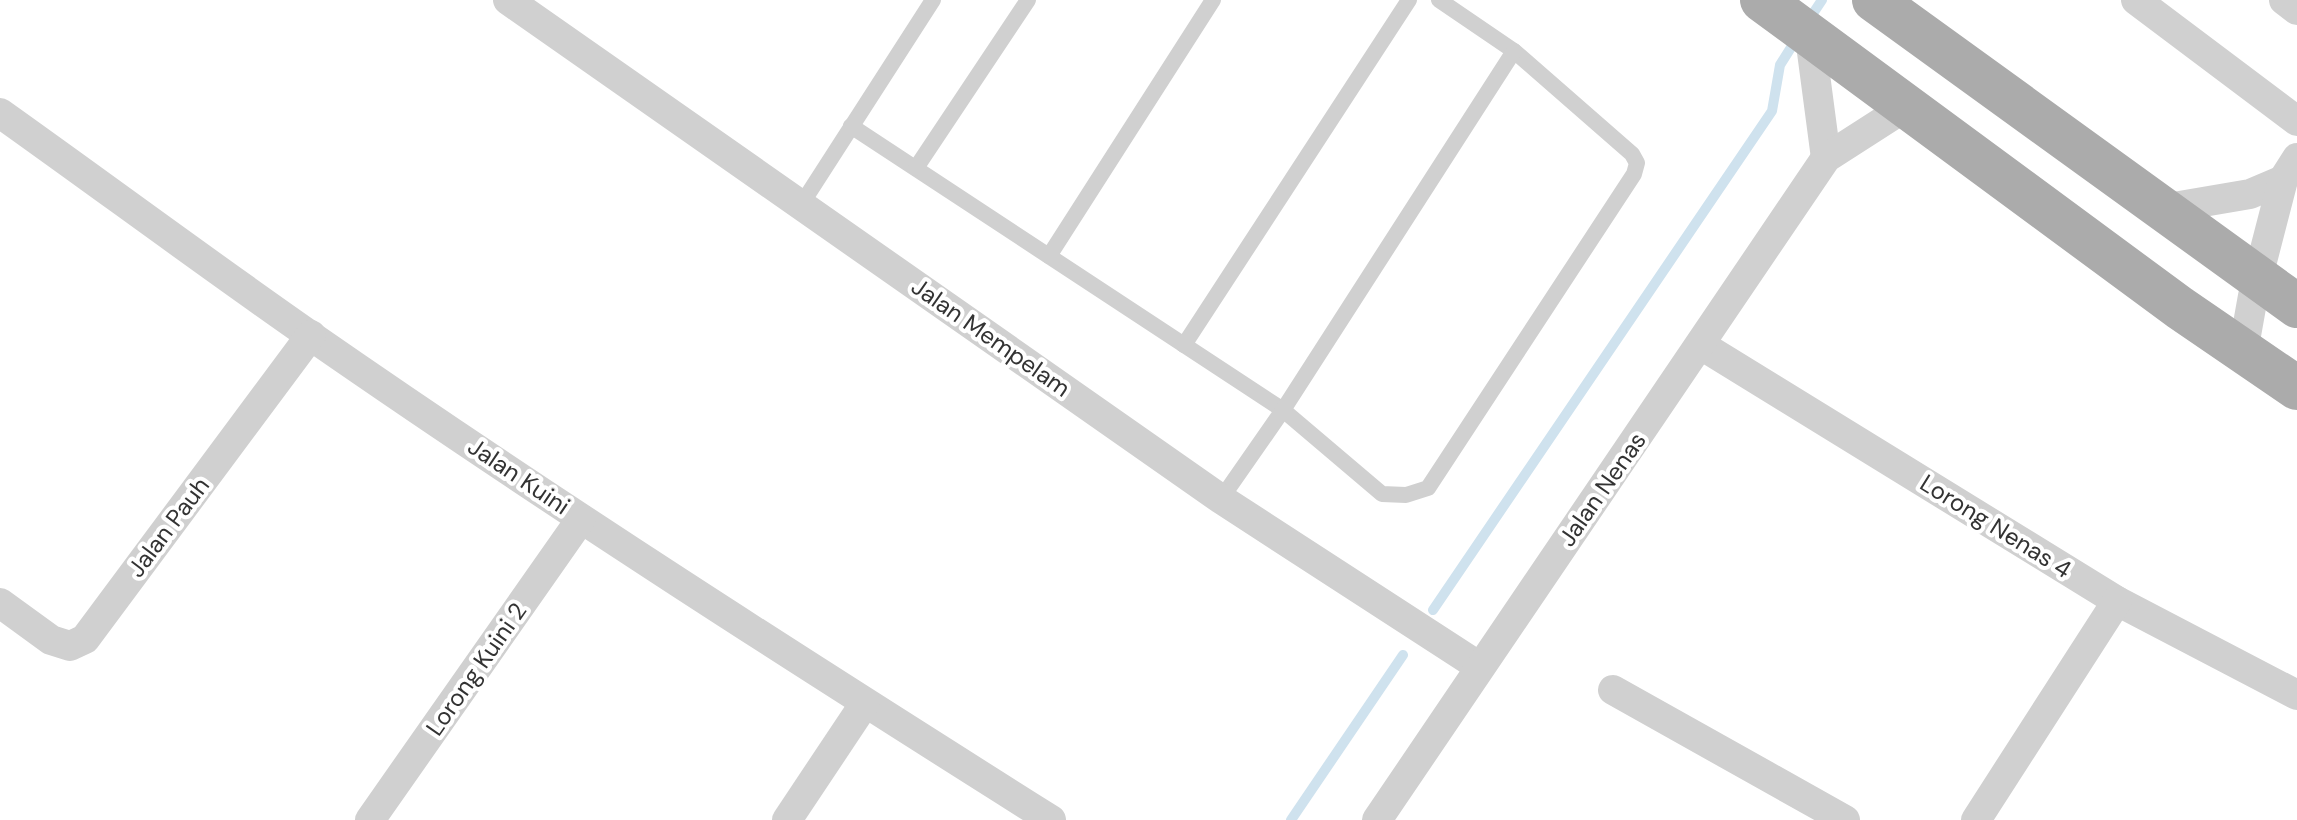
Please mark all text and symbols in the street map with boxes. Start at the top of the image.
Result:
street label: Jalan Mempelam [905,271,1077,403]
street label: Jalan Nenas [1551,426,1653,552]
street label: Jalan Kuini [462,431,576,521]
street label: Lorong Nenas 4 [1915,467,2077,585]
street label: Jalan Pauh [120,471,216,583]
street label: Lorong Kuini 2 [419,596,533,742]

